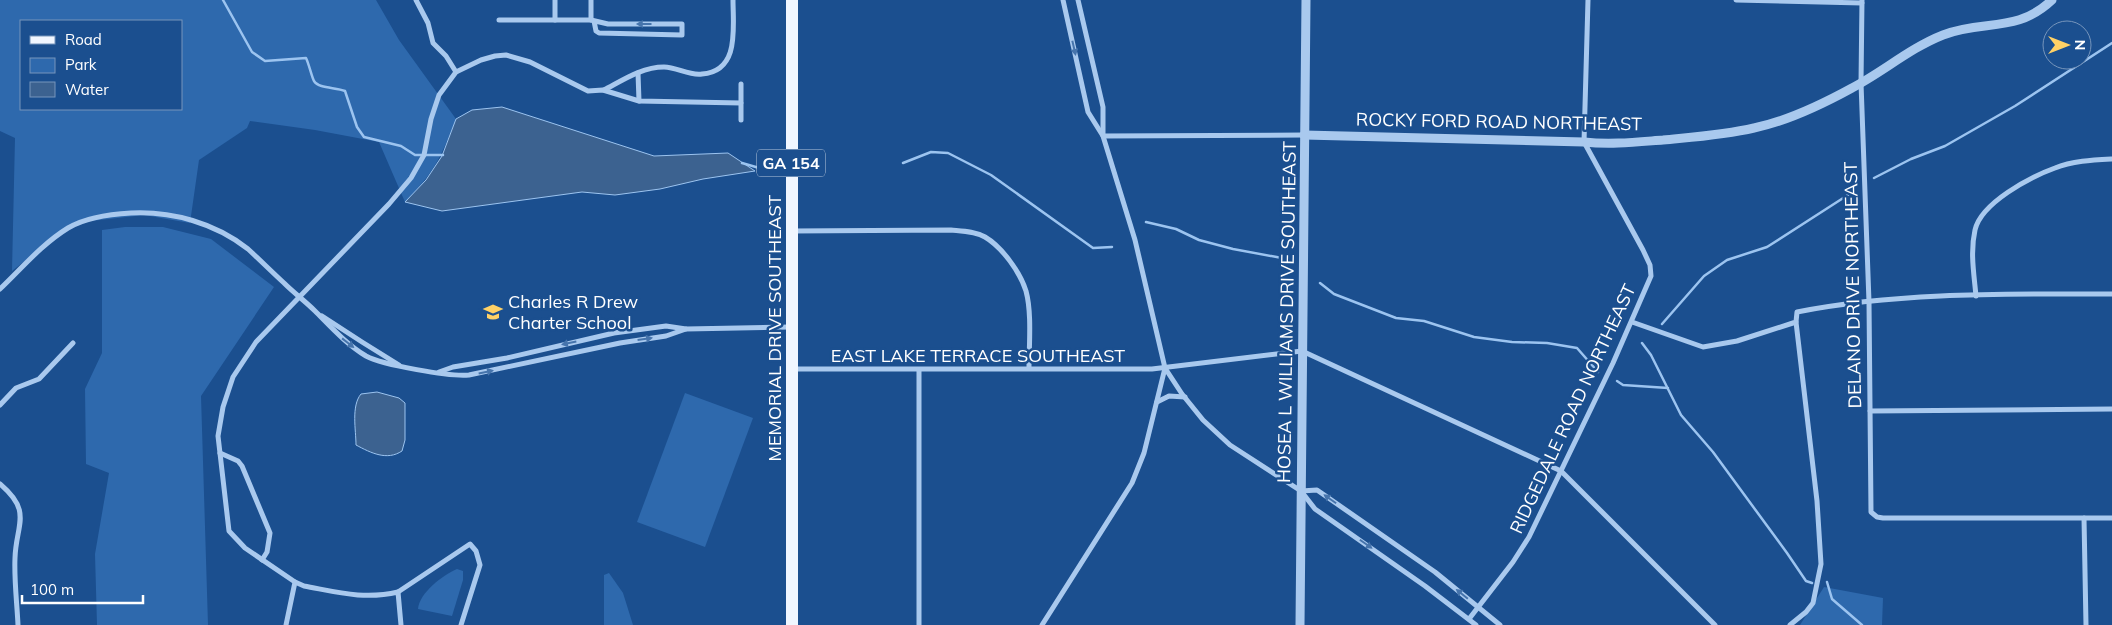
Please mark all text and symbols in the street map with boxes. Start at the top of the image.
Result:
legend [20,20,182,110]
one-way arrow [636,20,652,28]
north arrow [2042,20,2092,70]
text: Road [65,30,102,49]
one-way arrow [1070,40,1078,55]
text: N [2071,40,2089,50]
text: Park [65,55,97,74]
text: Water [65,80,109,99]
street label: ROCKY FORD ROAD NORTHEAST [1356,108,1642,135]
street label: HOSEA L WILLIAMS DRIVE SOUTHEAST [1272,141,1301,483]
road number: GA 154 [757,150,825,177]
street label: DELANO DRIVE NORTHEAST [1839,161,1866,408]
street label: MEMORIAL DRIVE SOUTHEAST [763,194,786,461]
street label: RIDGEDALE ROAD NORTHEAST [1505,280,1641,537]
place label: Charles R Drew Charter School [508,290,639,334]
school or university icon: Charles R Drew Charter School [482,301,504,323]
one-way arrow [638,335,654,343]
one-way arrow [341,338,355,348]
one-way arrow [562,339,577,347]
street label: EAST LAKE TERRACE SOUTHEAST [831,344,1125,367]
one-way arrow [479,367,495,375]
one-way arrow [1323,494,1337,504]
one-way arrow [1359,538,1372,548]
scale bar [22,572,144,604]
text: 100 m [30,580,74,599]
one-way arrow [1456,589,1468,600]

